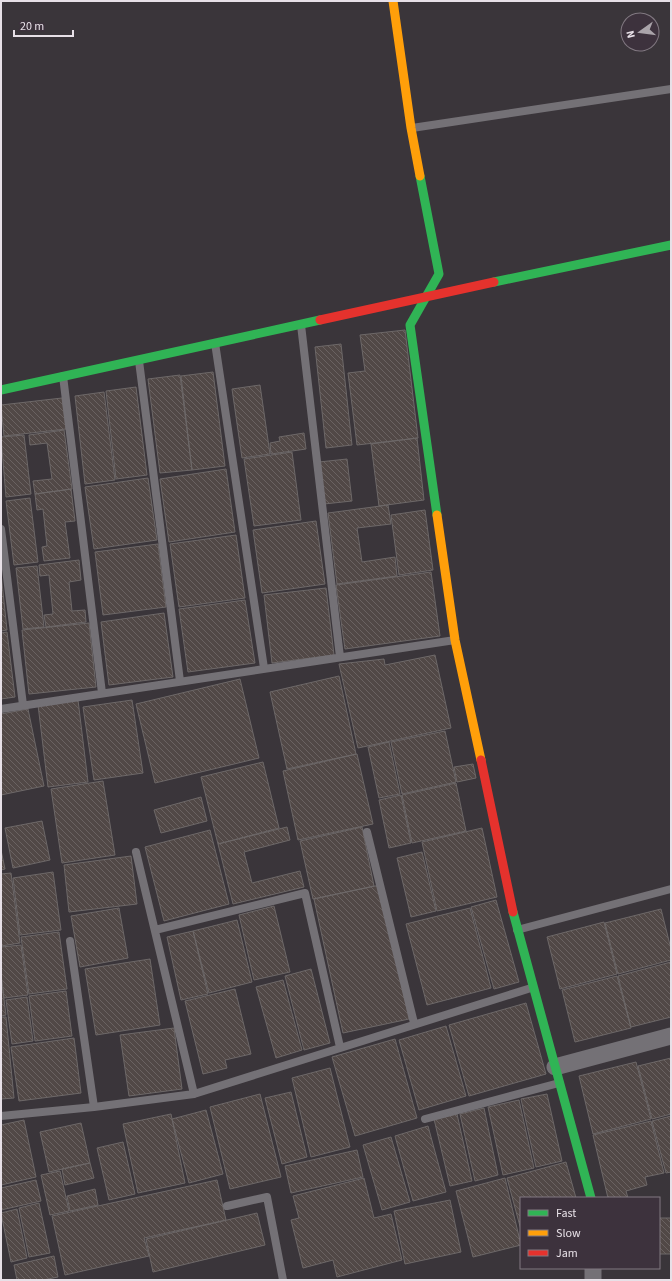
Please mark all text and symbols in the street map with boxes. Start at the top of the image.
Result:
scale bar [14,12,73,38]
north arrow [620,12,660,52]
text: 20 m [20,18,44,35]
text: N [623,29,639,40]
legend [520,1197,660,1269]
text: Fast [556,1205,576,1222]
text: Slow [556,1225,581,1242]
text: Jam [556,1245,578,1262]

